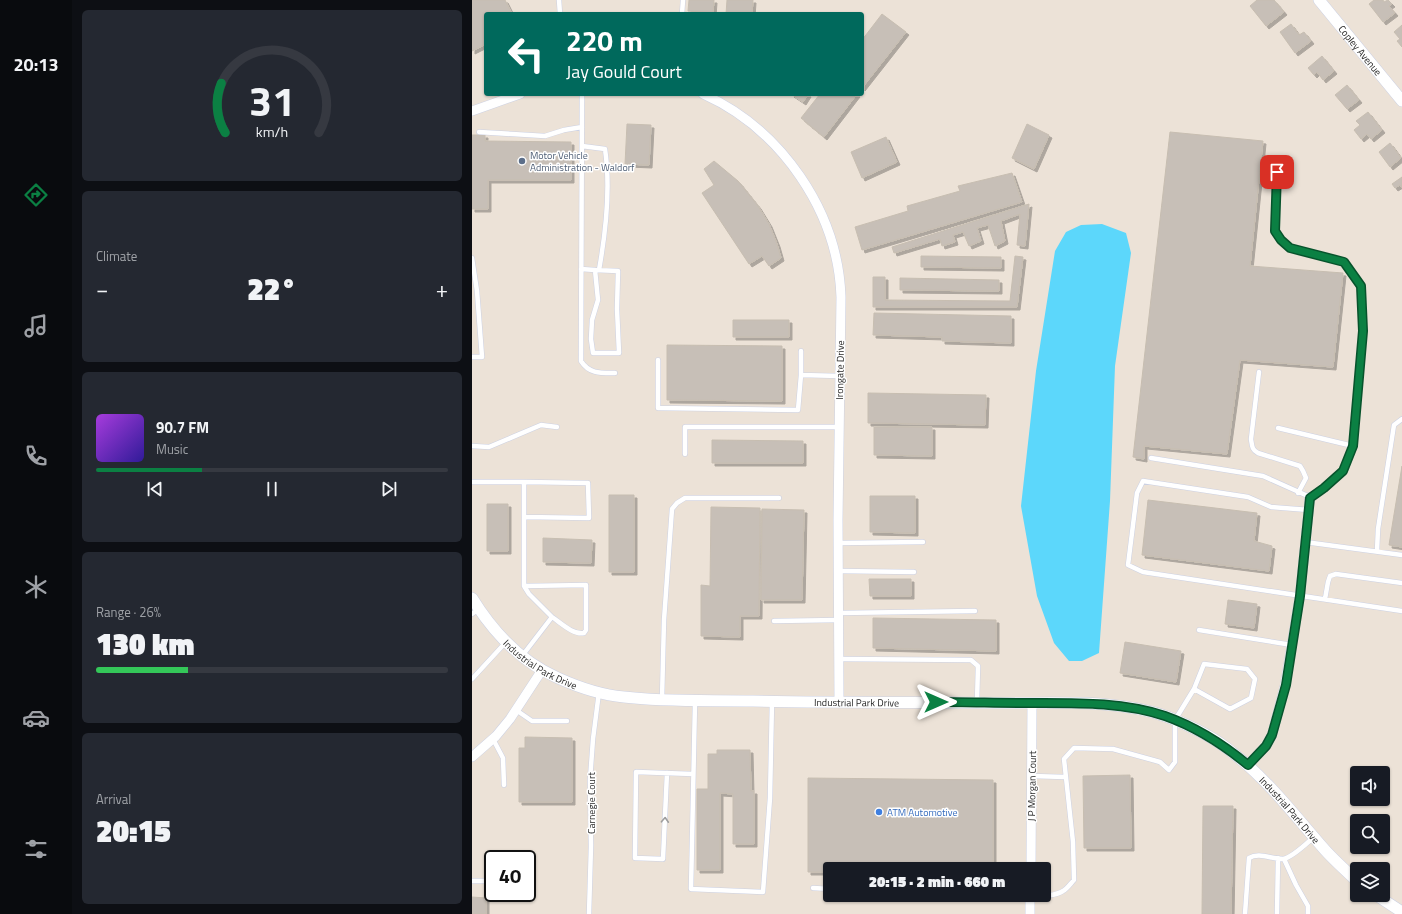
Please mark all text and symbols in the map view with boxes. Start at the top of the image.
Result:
text: 220 m [566,19,643,62]
street label: Copley Avenue [1335,22,1386,79]
icon: left [500,28,552,80]
text: 20:13 [14,51,58,78]
text: Jay Gould Court [566,58,682,85]
text: 31 [249,69,295,132]
text: km/h [256,121,288,143]
place label: Motor Vehicle Administration - Waldorf [530,148,635,175]
pin [1260,155,1294,189]
marker: Motor Vehicle Administration - Waldorf [517,156,527,166]
icon: arrive [1266,161,1288,183]
icon: directions [22,181,50,209]
text: Climate [96,246,137,266]
text: 22° [247,266,297,312]
text: − [96,272,108,306]
text: + [436,272,448,306]
icon: music [22,312,50,340]
street label: Irongate Drive [832,340,848,400]
text: 90.7 FM [156,416,209,439]
text: Music [156,439,188,459]
icon: phone [22,442,50,470]
icon: previous [144,478,166,500]
icon: pause [261,478,283,500]
icon: next [378,478,400,500]
icon: climate [22,573,50,601]
text: Range · 26% [96,602,161,622]
text: 130 km [96,621,194,667]
street label: Industrial Park Drive [500,636,579,693]
position arrow [915,681,957,723]
street label: Industrial Park Drive [814,694,899,710]
icon: car [22,704,50,732]
street label: J P Morgan Court [1024,750,1040,822]
map controls [1350,766,1390,902]
button: sound [1350,766,1390,806]
street label: Carnegie Court [584,772,599,834]
street label: Industrial Park Drive [1256,773,1323,847]
text: Arrival [96,789,131,809]
place label: ATM Automotive [887,805,957,820]
marker: ATM Automotive [874,807,884,817]
text: 20:15 [96,808,171,854]
button: search [1350,814,1390,854]
one-way arrow [660,817,669,823]
icon: filters [22,835,50,863]
speed limit sign: 40 [484,850,536,902]
button: layers [1350,862,1390,902]
text: 20:15 · 2 min · 660 m [869,870,1005,893]

